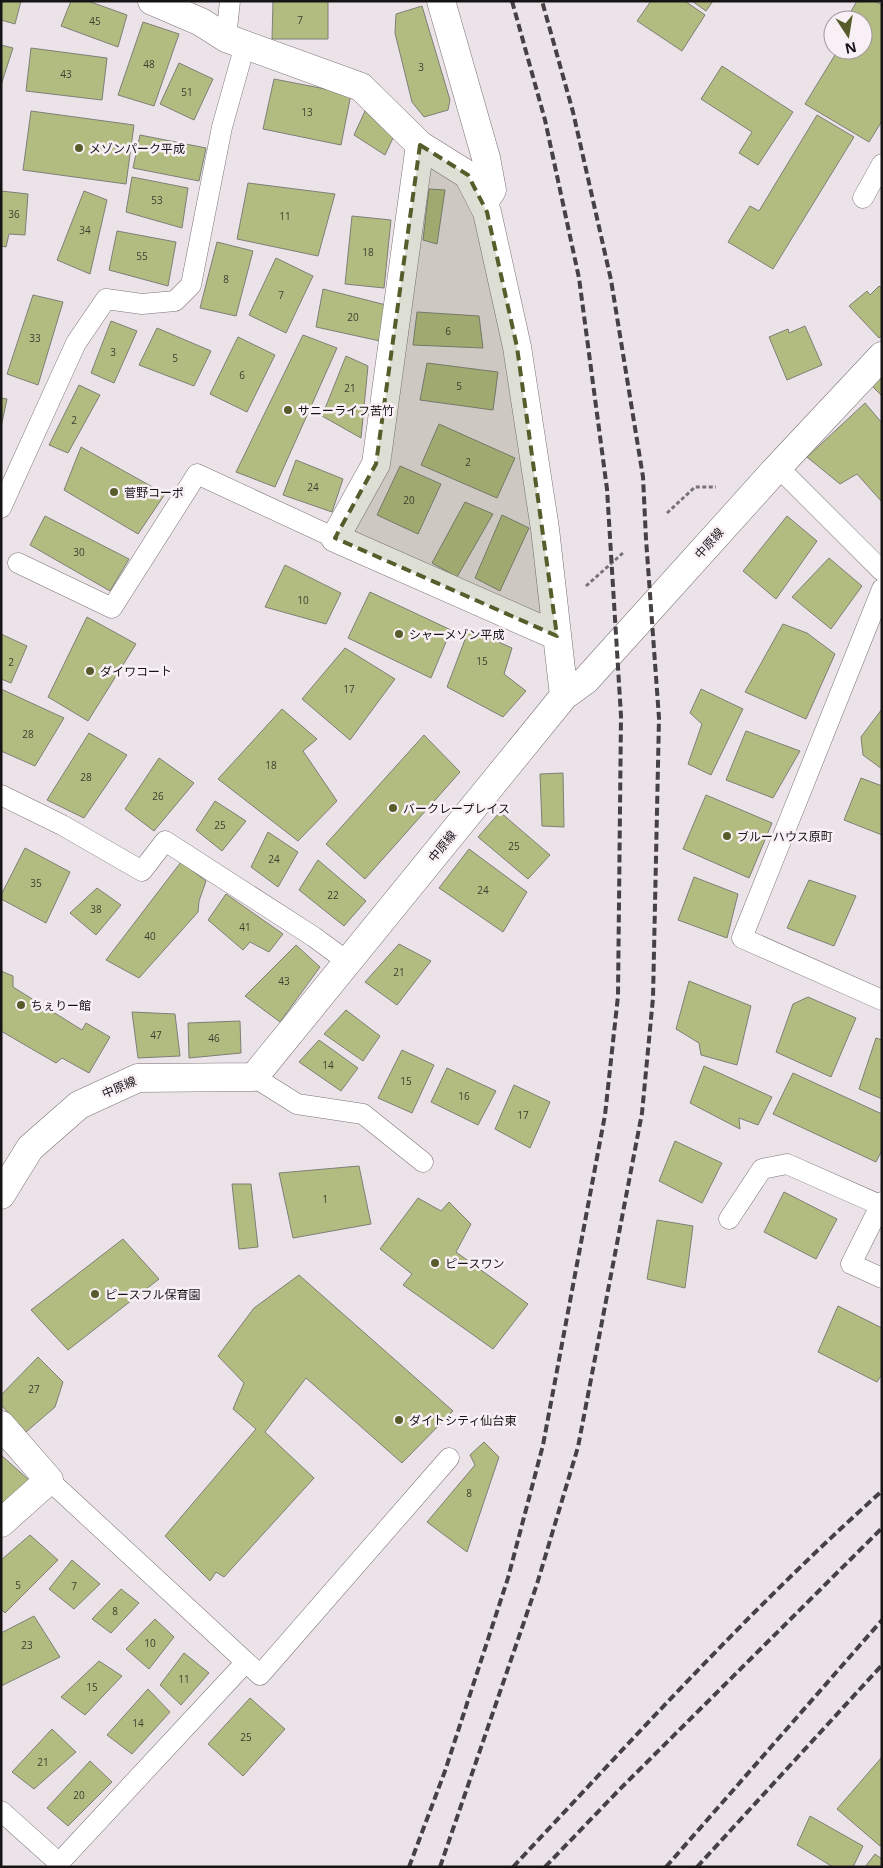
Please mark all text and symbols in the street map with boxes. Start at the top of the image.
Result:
north arrow [823,10,873,60]
house number: 7 [297,13,303,27]
house number: 45 [89,14,101,28]
text: N [843,38,858,59]
house number: 48 [143,57,155,71]
house number: 3 [418,60,424,74]
house number: 43 [60,67,72,81]
house number: 51 [181,85,193,99]
house number: 13 [301,105,313,119]
place label: メゾンパーク平成 [89,140,185,157]
marker: メゾンパーク平成 [73,142,85,154]
house number: 53 [151,193,163,207]
house number: 36 [8,207,20,221]
house number: 11 [279,209,291,223]
house number: 34 [79,223,91,237]
house number: 18 [362,245,374,259]
house number: 55 [136,249,148,263]
house number: 8 [223,272,229,286]
house number: 7 [278,288,284,302]
house number: 20 [347,310,359,324]
house number: 6 [445,324,451,338]
house number: 33 [29,331,41,345]
house number: 3 [110,345,116,359]
house number: 5 [172,351,178,365]
house number: 6 [239,368,245,382]
house number: 5 [456,379,462,393]
house number: 21 [344,381,356,395]
place label: サニーライフ苦竹 [298,402,394,419]
marker: サニーライフ苦竹 [282,404,294,416]
house number: 2 [71,413,77,427]
house number: 2 [465,455,471,469]
house number: 24 [307,480,319,494]
place label: 菅野コーポ [124,484,184,501]
marker: 菅野コーポ [108,486,120,498]
house number: 20 [403,493,415,507]
street label: 中原線 [691,524,727,562]
house number: 30 [73,545,85,559]
house number: 10 [297,593,309,607]
place label: シャーメゾン平成 [409,626,505,643]
marker: シャーメゾン平成 [393,628,405,640]
house number: 15 [476,654,488,668]
house number: 2 [8,655,14,669]
place label: ダイワコート [100,663,172,680]
marker: ダイワコート [84,665,96,677]
house number: 17 [343,682,355,696]
house number: 28 [22,727,34,741]
house number: 18 [265,758,277,772]
house number: 28 [80,770,92,784]
house number: 26 [152,789,164,803]
place label: バークレープレイス [403,800,510,817]
marker: バークレープレイス [387,802,399,814]
house number: 25 [214,818,226,832]
street label: 中原線 [424,827,460,865]
place label: ブルーハウス原町 [737,828,833,845]
marker: ブルーハウス原町 [721,830,733,842]
house number: 25 [508,839,520,853]
house number: 24 [268,852,280,866]
house number: 35 [30,876,42,890]
house number: 24 [477,883,489,897]
house number: 22 [327,888,339,902]
house number: 38 [90,902,102,916]
house number: 41 [239,920,251,934]
house number: 40 [144,929,156,943]
house number: 21 [393,965,405,979]
house number: 43 [278,974,290,988]
place label: ちぇりー館 [31,997,91,1014]
marker: ちぇりー館 [15,999,27,1011]
house number: 47 [150,1028,162,1042]
house number: 46 [208,1031,220,1045]
house number: 14 [322,1058,334,1072]
street label: 中原線 [99,1072,139,1102]
house number: 15 [400,1074,412,1088]
house number: 16 [458,1089,470,1103]
house number: 17 [517,1108,529,1122]
house number: 1 [322,1192,328,1206]
place label: ピースワン [445,1255,504,1272]
marker: ピースワン [429,1257,441,1269]
place label: ピースフル保育園 [105,1286,200,1303]
marker: ピースフル保育園 [89,1288,101,1300]
house number: 27 [28,1382,40,1396]
place label: ダイトシティ仙台東 [409,1412,516,1429]
marker: ダイトシティ仙台東 [393,1414,405,1426]
house number: 8 [466,1486,472,1500]
house number: 5 [15,1578,21,1592]
house number: 7 [71,1579,77,1593]
house number: 8 [112,1604,118,1618]
house number: 10 [144,1636,156,1650]
house number: 23 [21,1638,33,1652]
house number: 11 [178,1672,190,1686]
house number: 15 [86,1680,98,1694]
house number: 14 [132,1716,144,1730]
house number: 25 [240,1730,252,1744]
house number: 21 [37,1755,49,1769]
house number: 20 [73,1788,85,1802]

